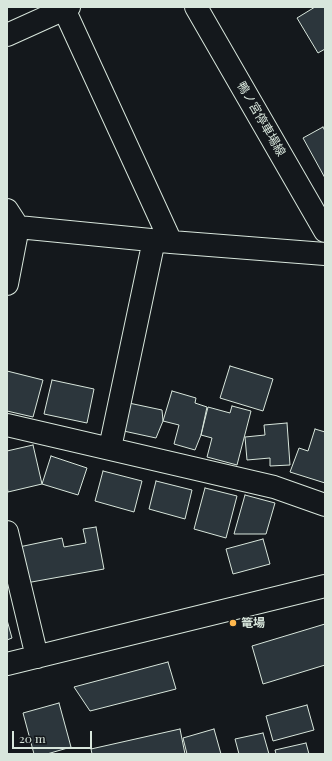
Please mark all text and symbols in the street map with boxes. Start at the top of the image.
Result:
street label: 鴨ノ宮停車場線 [234,79,288,159]
place label: 篭場 [241,616,265,630]
marker: 篭場 [228,618,238,628]
scale bar [14,723,94,749]
text: 20 m [19,730,46,746]

